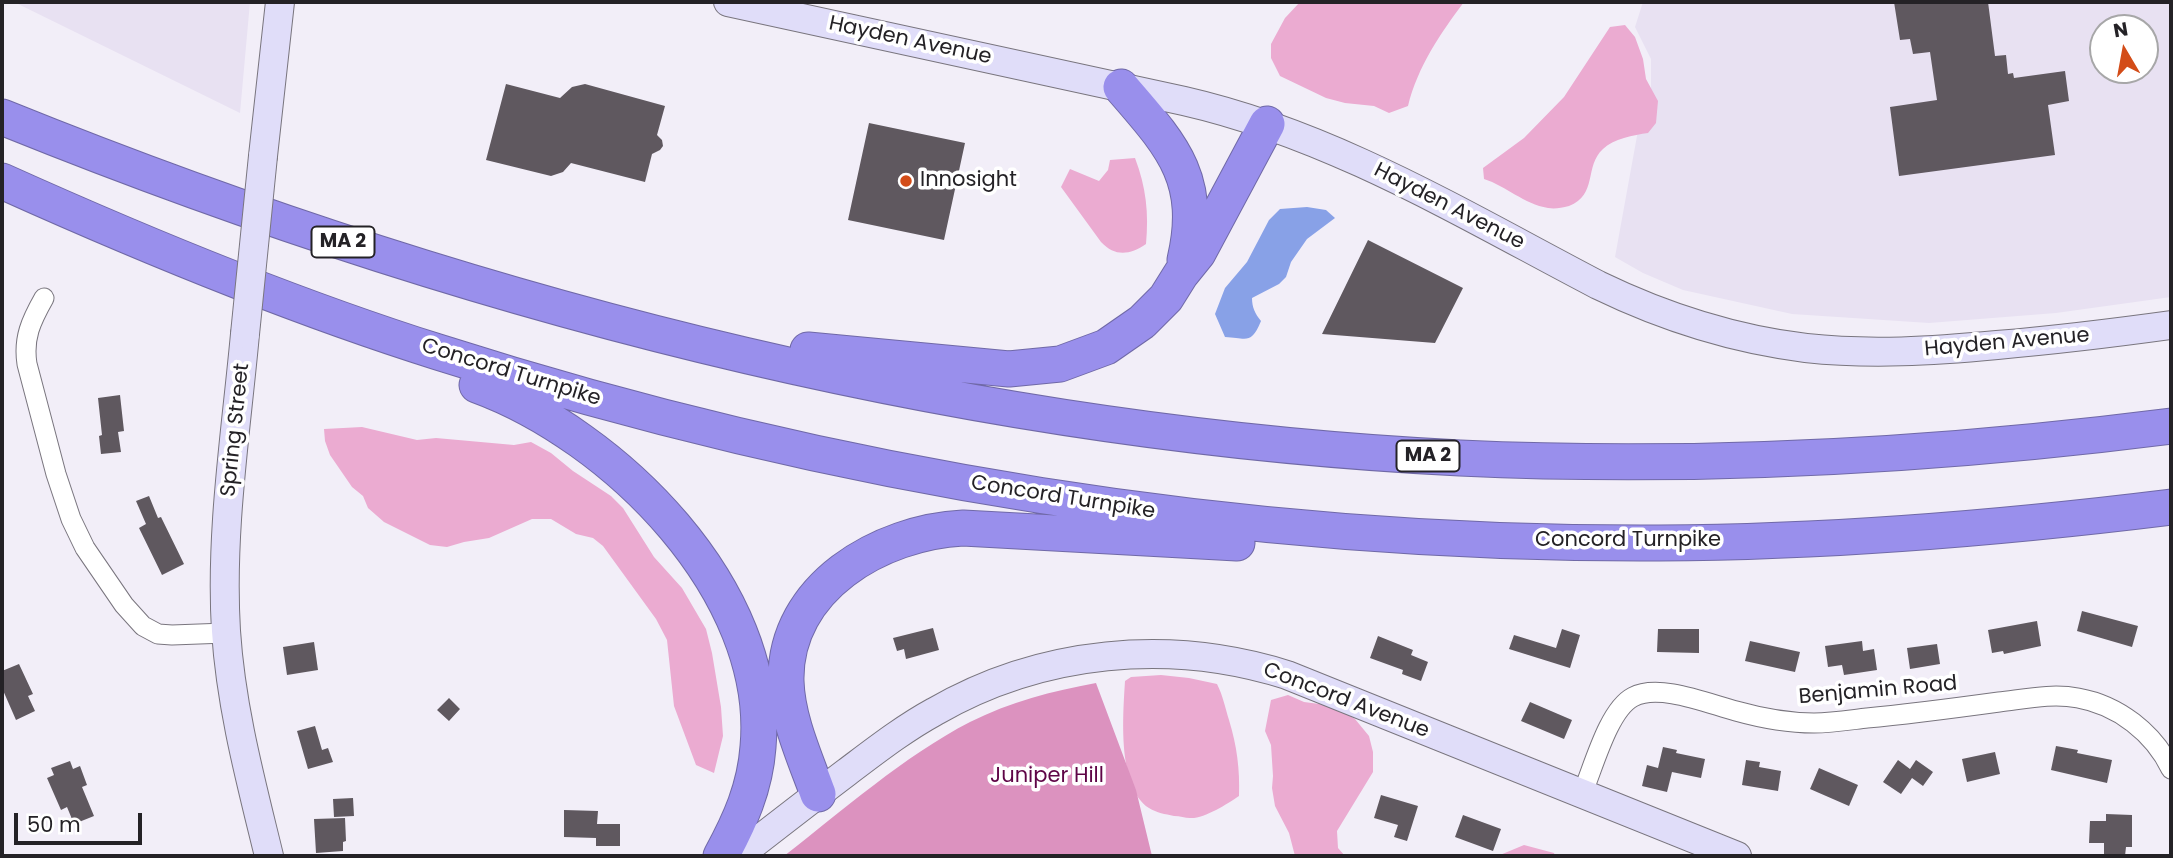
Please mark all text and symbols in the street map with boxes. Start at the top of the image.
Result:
street label: Hayden Avenue [826,11,994,71]
north arrow [2089,14,2159,84]
text: N [2111,15,2130,44]
street label: Hayden Avenue [1369,158,1529,256]
place label: Innosight [920,168,1017,194]
marker: Innosight [898,173,914,189]
road number: MA 2 [312,226,374,258]
street label: Hayden Avenue [1923,323,2091,363]
street label: Concord Turnpike [418,334,604,412]
street label: Spring Street [216,362,256,498]
road number: MA 2 [1396,440,1460,471]
street label: Concord Turnpike [969,471,1157,525]
street label: Concord Turnpike [1535,528,1721,554]
street label: Concord Avenue [1259,658,1433,744]
street label: Benjamin Road [1798,672,1958,710]
park label: Juniper Hill [990,764,1104,790]
scale bar [18,798,145,842]
text: 50 m [27,810,81,839]

